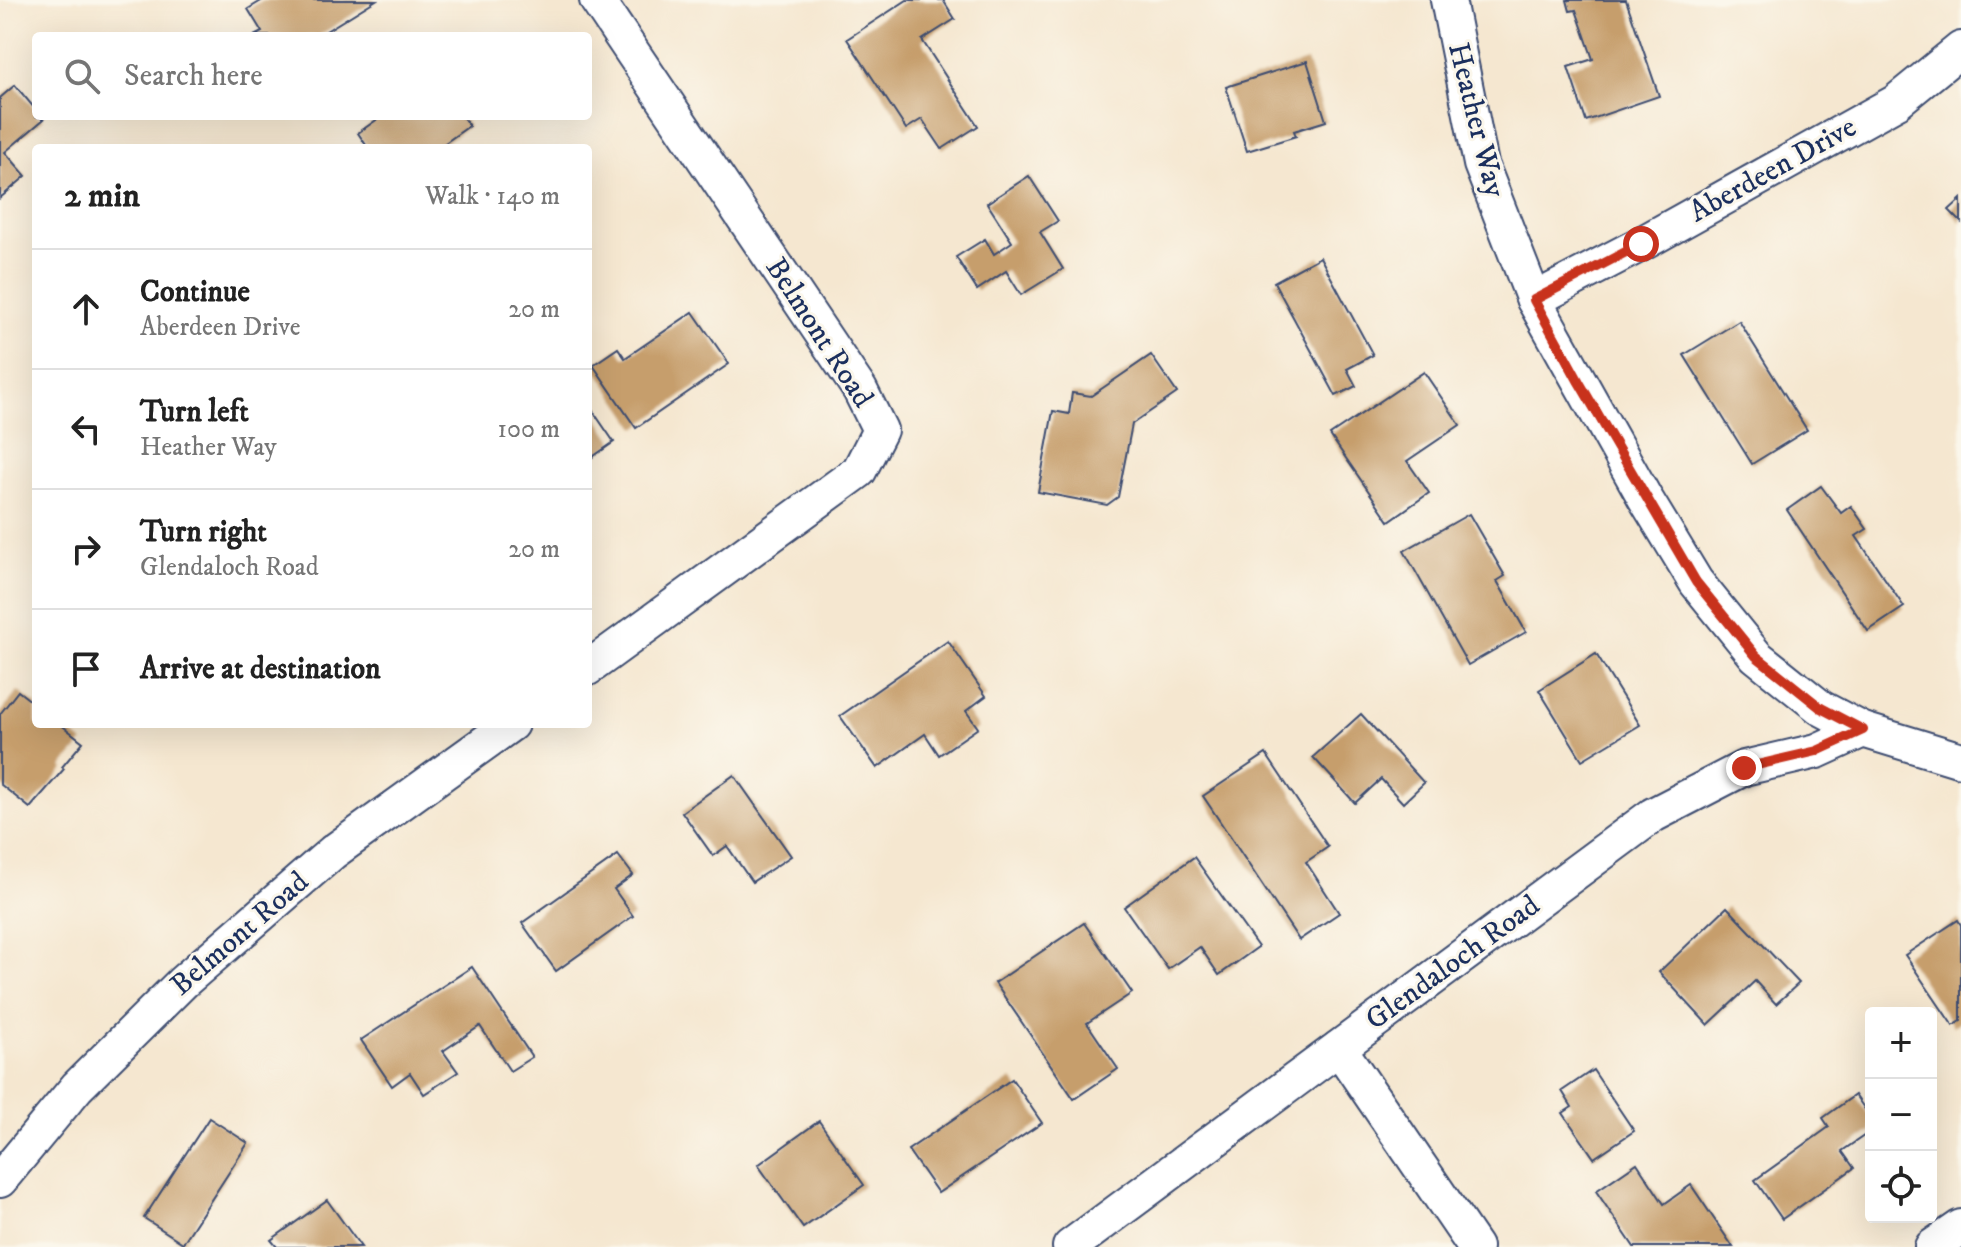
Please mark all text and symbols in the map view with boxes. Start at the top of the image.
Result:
search box [32,32,592,120]
street label: Heather Way [1439,39,1513,202]
icon: search [60,54,104,98]
text: Search here [124,58,263,95]
street label: Aberdeen Drive [1683,109,1863,231]
text: 2 min [64,175,140,217]
text: Walk · 140 m [425,180,560,213]
route start [1623,226,1659,262]
street label: Belmont Road [757,251,881,415]
text: Continue [140,274,250,311]
icon: ahead [64,287,108,331]
text: 20 m [508,293,560,326]
text: Aberdeen Drive [140,311,301,344]
text: Turn left [140,394,249,431]
icon: left [64,407,108,451]
text: 100 m [497,413,560,446]
text: Heather Way [140,431,277,464]
text: Turn right [140,514,267,551]
icon: right [64,527,108,571]
text: 20 m [508,533,560,566]
text: Glendaloch Road [140,551,319,584]
icon: arrive [64,647,108,691]
text: Arrive at destination [140,651,381,688]
route end [1726,750,1762,786]
street label: Belmont Road [163,864,317,1004]
street label: Glendaloch Road [1359,887,1547,1039]
map controls [1865,1007,1937,1223]
button: + [1865,1007,1937,1079]
button: − [1865,1079,1937,1151]
button: locate [1865,1151,1937,1223]

